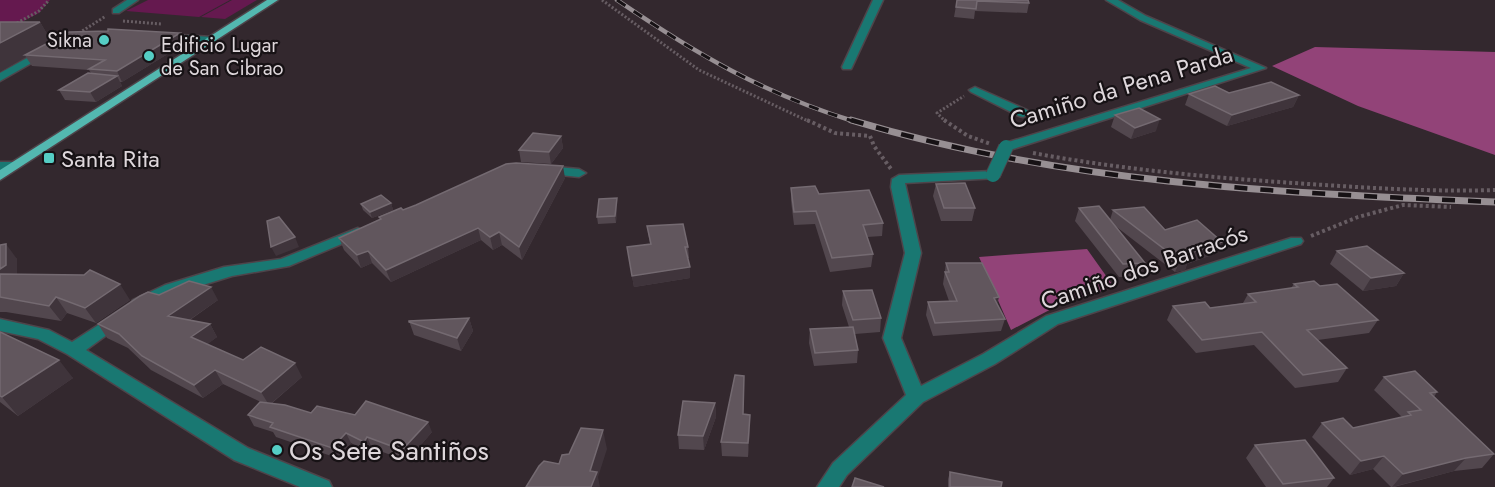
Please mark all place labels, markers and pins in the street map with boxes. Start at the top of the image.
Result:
place label: Sikna [47,26,92,55]
place label: Edificio Lugar de San Cibrao [161,31,284,83]
marker: Sikna [97,33,111,47]
marker: Edificio Lugar de San Cibrao [142,49,156,63]
place label: Santa Rita [61,141,160,176]
marker: Santa Rita [42,151,56,165]
place label: Os Sete Santiños [289,430,489,471]
marker: Os Sete Santiños [270,443,284,457]

